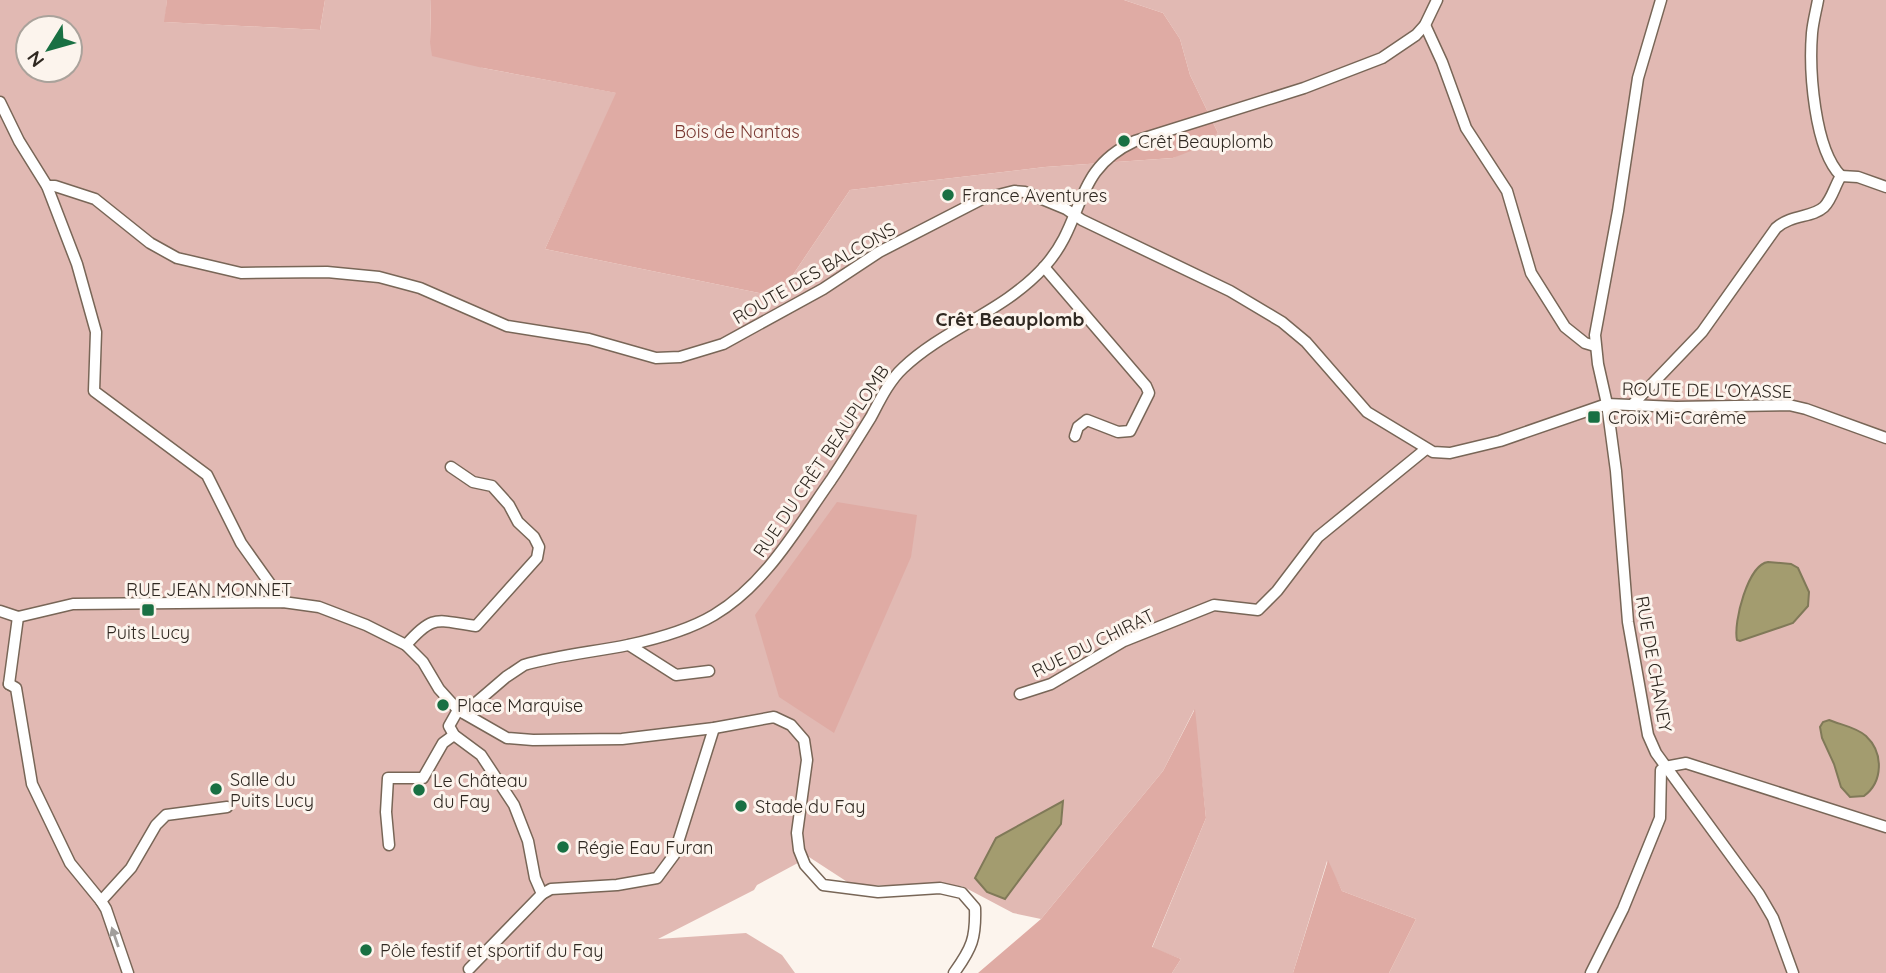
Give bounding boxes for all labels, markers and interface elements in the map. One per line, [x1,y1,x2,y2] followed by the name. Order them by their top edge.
[14,14,84,84] north arrow
[22,46,49,72] text: N
[674,120,800,143] park label: Bois de Nantas
[1138,130,1274,153] place label: Crêt Beauplomb
[1116,133,1132,149] marker: Crêt Beauplomb
[962,184,1107,207] place label: France Aventures
[940,187,956,203] marker: France Aventures
[728,217,900,329] street label: ROUTE DES BALCONS
[936,307,1084,331] district label: Crêt Beauplomb
[748,360,894,562] street label: RUE DU CRÊT BEAUPLOMB
[1622,377,1792,403] street label: ROUTE DE L'OYASSE
[1608,406,1746,429] place label: Croix Mi-Carême
[1586,409,1602,425] marker: Croix Mi-Carême
[126,578,292,601] street label: RUE JEAN MONNET
[1631,594,1677,734] street label: RUE DE CHANEY
[140,602,156,618] marker: Puits Lucy
[1028,603,1158,683] street label: RUE DU CHIRAT
[106,621,190,644] place label: Puits Lucy
[457,694,583,717] place label: Place Marquise
[435,697,451,713] marker: Place Marquise
[230,768,314,812] place label: Salle du Puits Lucy
[433,769,528,813] place label: Le Château du Fay
[208,781,224,797] marker: Salle du Puits Lucy
[411,782,427,798] marker: Le Château du Fay
[755,795,865,818] place label: Stade du Fay
[733,798,749,814] marker: Stade du Fay
[577,836,714,859] place label: Régie Eau Furan
[555,839,571,855] marker: Régie Eau Furan
[109,926,120,947] one-way arrow
[380,939,603,962] place label: Pôle festif et sportif du Fay
[358,942,374,958] marker: Pôle festif et sportif du Fay

